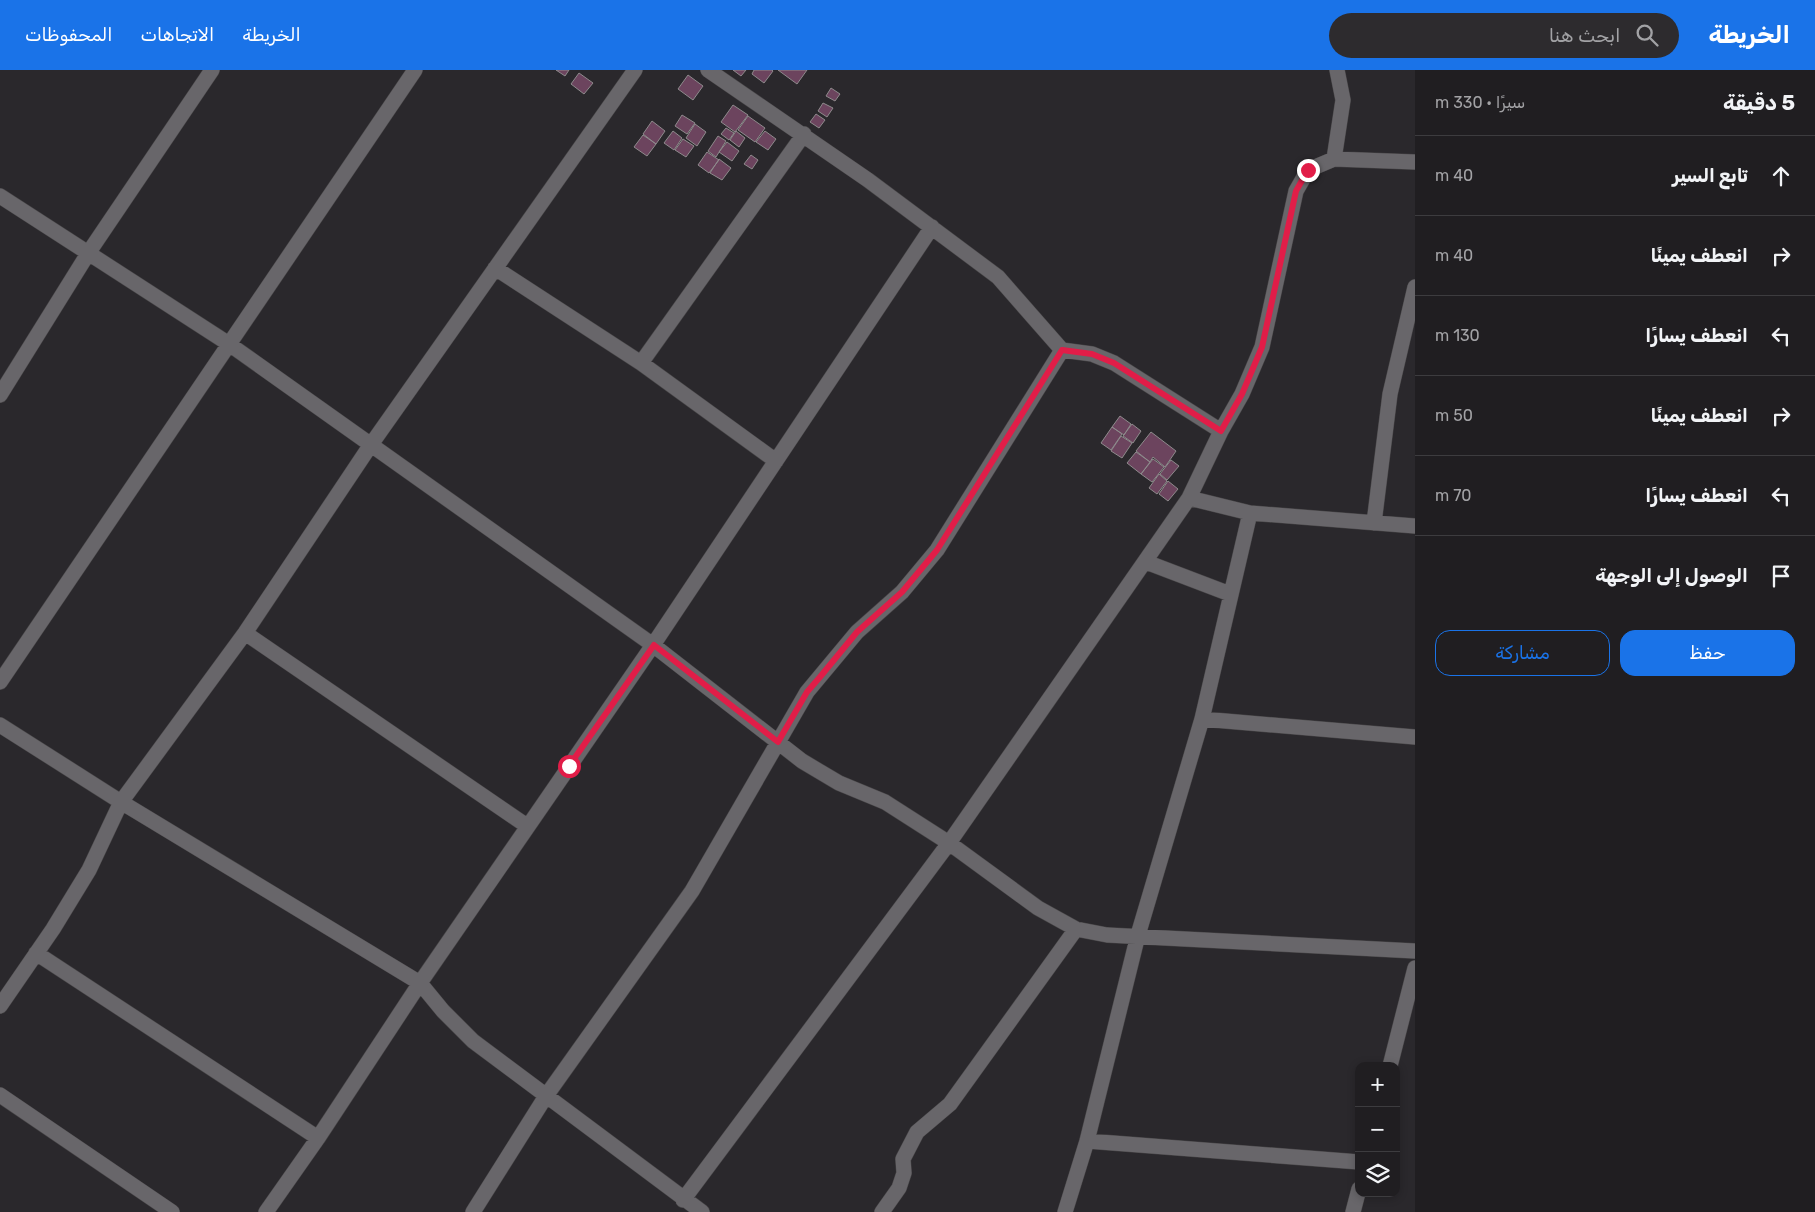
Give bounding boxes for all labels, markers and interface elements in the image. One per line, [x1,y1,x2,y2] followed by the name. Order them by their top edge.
[1329,13,1679,58] search box
[1633,21,1661,49] icon: search
[1709,21,1790,49] text: الخريطة
[25,24,112,46] text: المحفوظات
[140,24,214,46] text: الاتجاهات
[242,24,301,46] text: الخريطة
[1549,24,1621,47] text: ابحث هنا
[1723,90,1795,115] text: 5 دقيقة
[1435,93,1525,112] text: سيرًا · 330 m
[1297,159,1320,182] route end
[1767,162,1795,190] icon: ahead
[1672,164,1748,187] text: تابع السير
[1435,166,1473,185] text: 40 m
[1767,242,1795,270] icon: right
[1651,244,1748,267] text: انعطف يمينًا
[1435,246,1473,265] text: 40 m
[1767,322,1795,350] icon: left
[1645,324,1748,347] text: انعطف يسارًا
[1435,326,1480,345] text: 130 m
[1767,402,1795,430] icon: right
[1651,404,1748,427] text: انعطف يمينًا
[1435,406,1473,425] text: 50 m
[1767,482,1795,510] icon: left
[1645,484,1748,507] text: انعطف يسارًا
[1435,486,1472,505] text: 70 m
[1767,562,1795,590] icon: arrive
[1595,564,1748,587] text: الوصول إلى الوجهة
[1435,630,1610,676] button: مشاركة
[1620,630,1795,676] button: حفظ
[558,755,581,778] route start
[1355,1062,1400,1197] map controls
[1355,1062,1400,1107] button: +
[1355,1107,1400,1152] button: −
[1355,1152,1400,1197] button: layers

